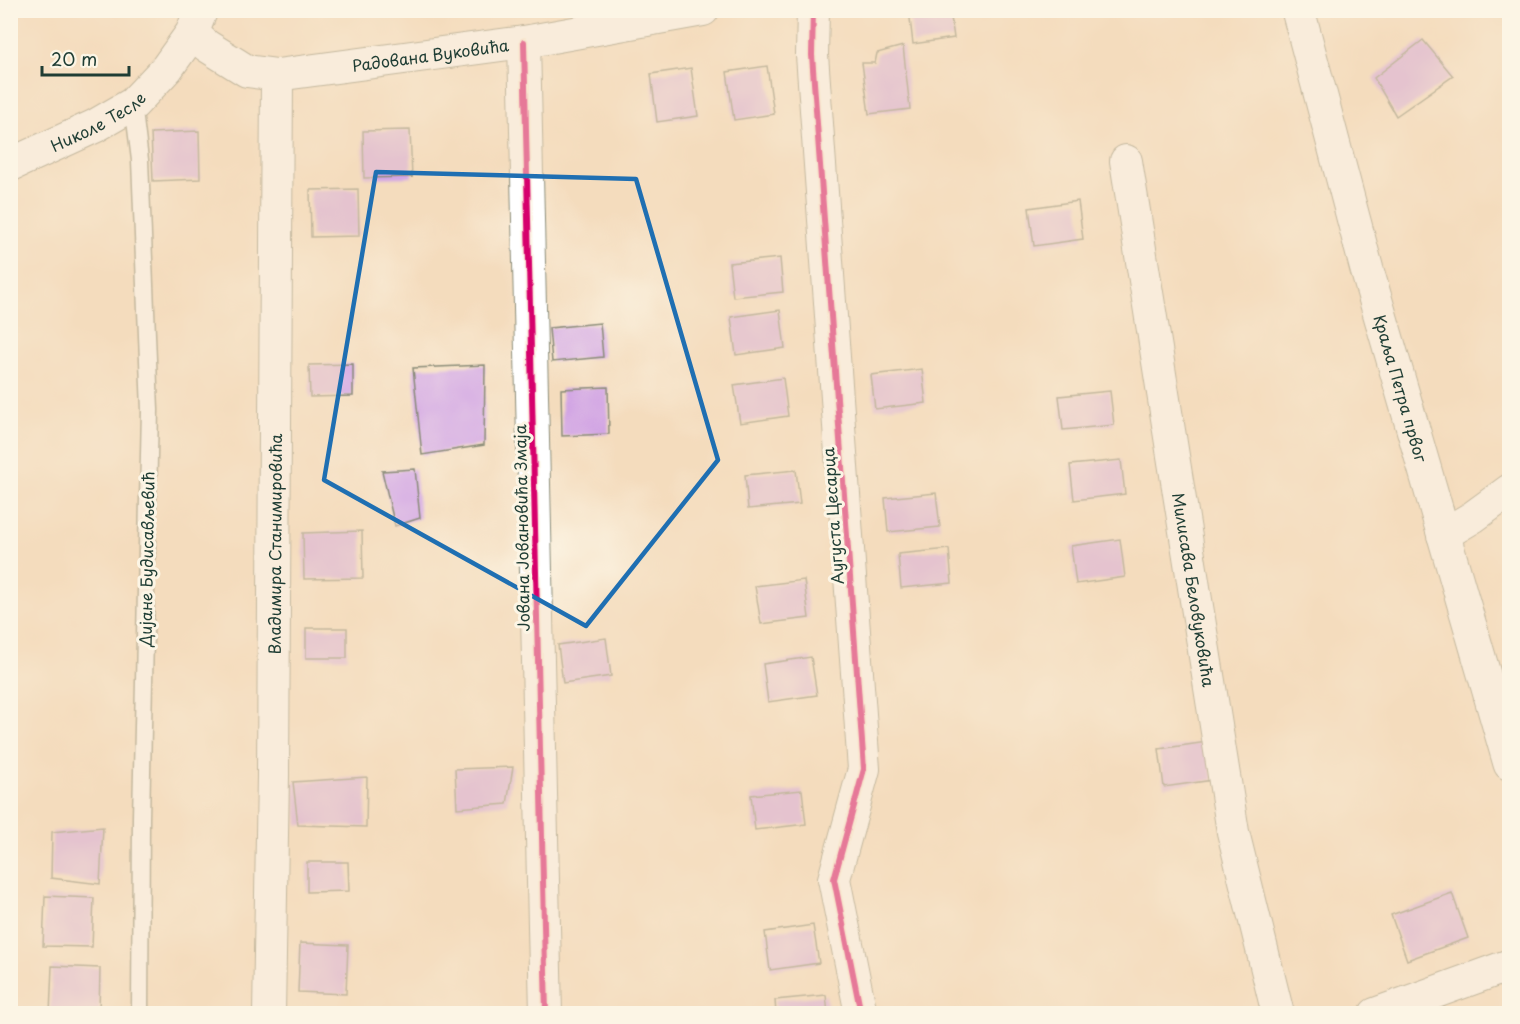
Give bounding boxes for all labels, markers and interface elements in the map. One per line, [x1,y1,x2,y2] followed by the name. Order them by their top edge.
[351,32,510,77] street label: Радована Вуковића
[42,39,129,77] scale bar
[51,45,97,72] text: 20 m
[46,86,151,157] street label: Николе Тесле
[1368,312,1434,466] street label: Краља Петра првог
[507,424,535,632] street label: Јована Јовановића Змаја
[262,434,287,654] street label: Владимира Станимировића
[815,446,849,585] street label: Аугуста Цесарца
[132,471,160,648] street label: Дијане Будисављевић
[1167,491,1222,688] street label: Милисава Беловуковића

